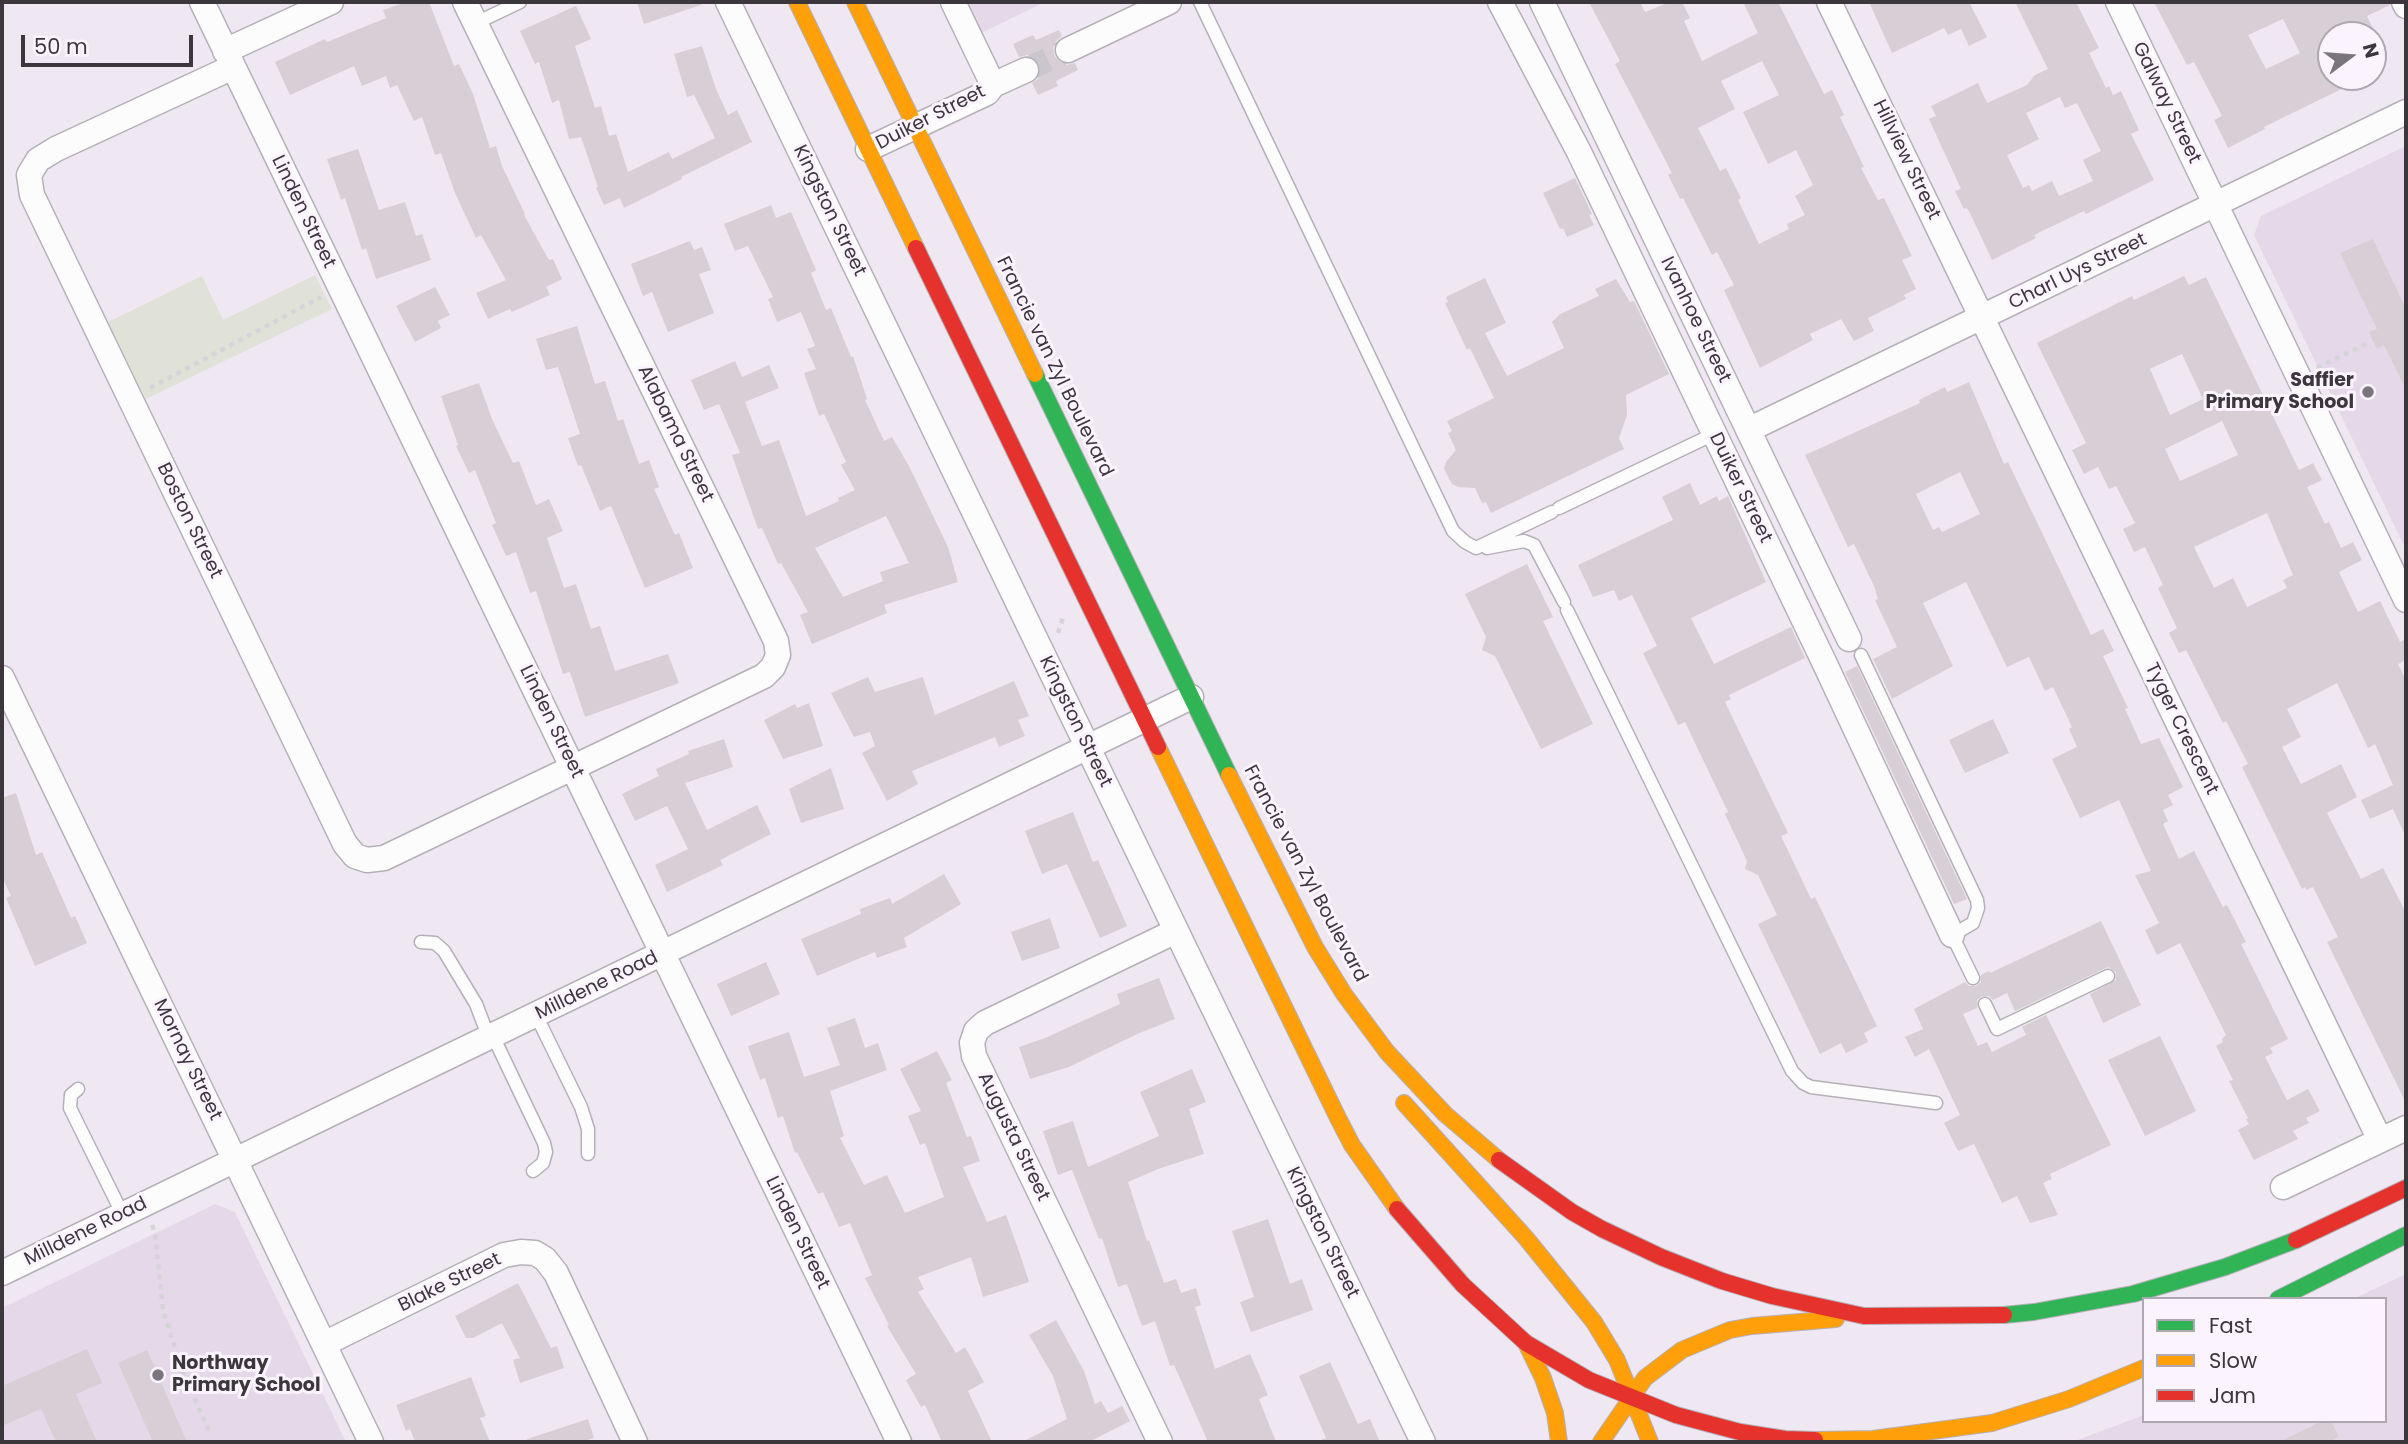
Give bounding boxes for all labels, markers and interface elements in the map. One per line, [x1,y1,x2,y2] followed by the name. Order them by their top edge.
[24,21,196,65] scale bar
[2317,21,2387,91] north arrow
[34,32,88,61] text: 50 m
[2127,39,2205,167] street label: Galway Street
[2356,40,2386,61] text: N
[873,81,989,155] street label: Duiker Street
[1867,96,1945,224] street label: Hillview Street
[787,142,871,280] street label: Kingston Street
[266,152,340,272] street label: Linden Street
[2005,229,2151,315] street label: Charl Uys Street
[991,253,1117,481] street label: Francie van Zyl Boulevard
[1655,253,1735,387] street label: Ivanhoe Street
[632,362,718,506] street label: Alabama Street
[2205,370,2354,414] place label: Saffier Primary School
[2360,384,2376,400] marker: Saffier Primary School
[1704,429,1776,547] street label: Duiker Street
[151,460,227,582] street label: Boston Street
[1033,653,1117,791] street label: Kingston Street
[2139,659,2223,799] street label: Tyger Crescent
[514,662,588,782] street label: Linden Street
[1238,762,1372,986] street label: Francie van Zyl Boulevard
[532,947,662,1025] street label: Milldene Road
[148,996,226,1124] street label: Mornay Street
[972,1069,1054,1205] street label: Augusta Street
[1280,1164,1364,1302] street label: Kingston Street
[760,1173,834,1293] street label: Linden Street
[21,1193,151,1271] street label: Milldene Road
[395,1248,505,1318] street label: Blake Street
[2142,1297,2387,1423] legend
[2209,1311,2252,1340] text: Fast
[2209,1346,2257,1375] text: Slow
[172,1353,321,1397] place label: Northway Primary School
[150,1367,166,1383] marker: Northway Primary School
[2209,1381,2256,1410] text: Jam

